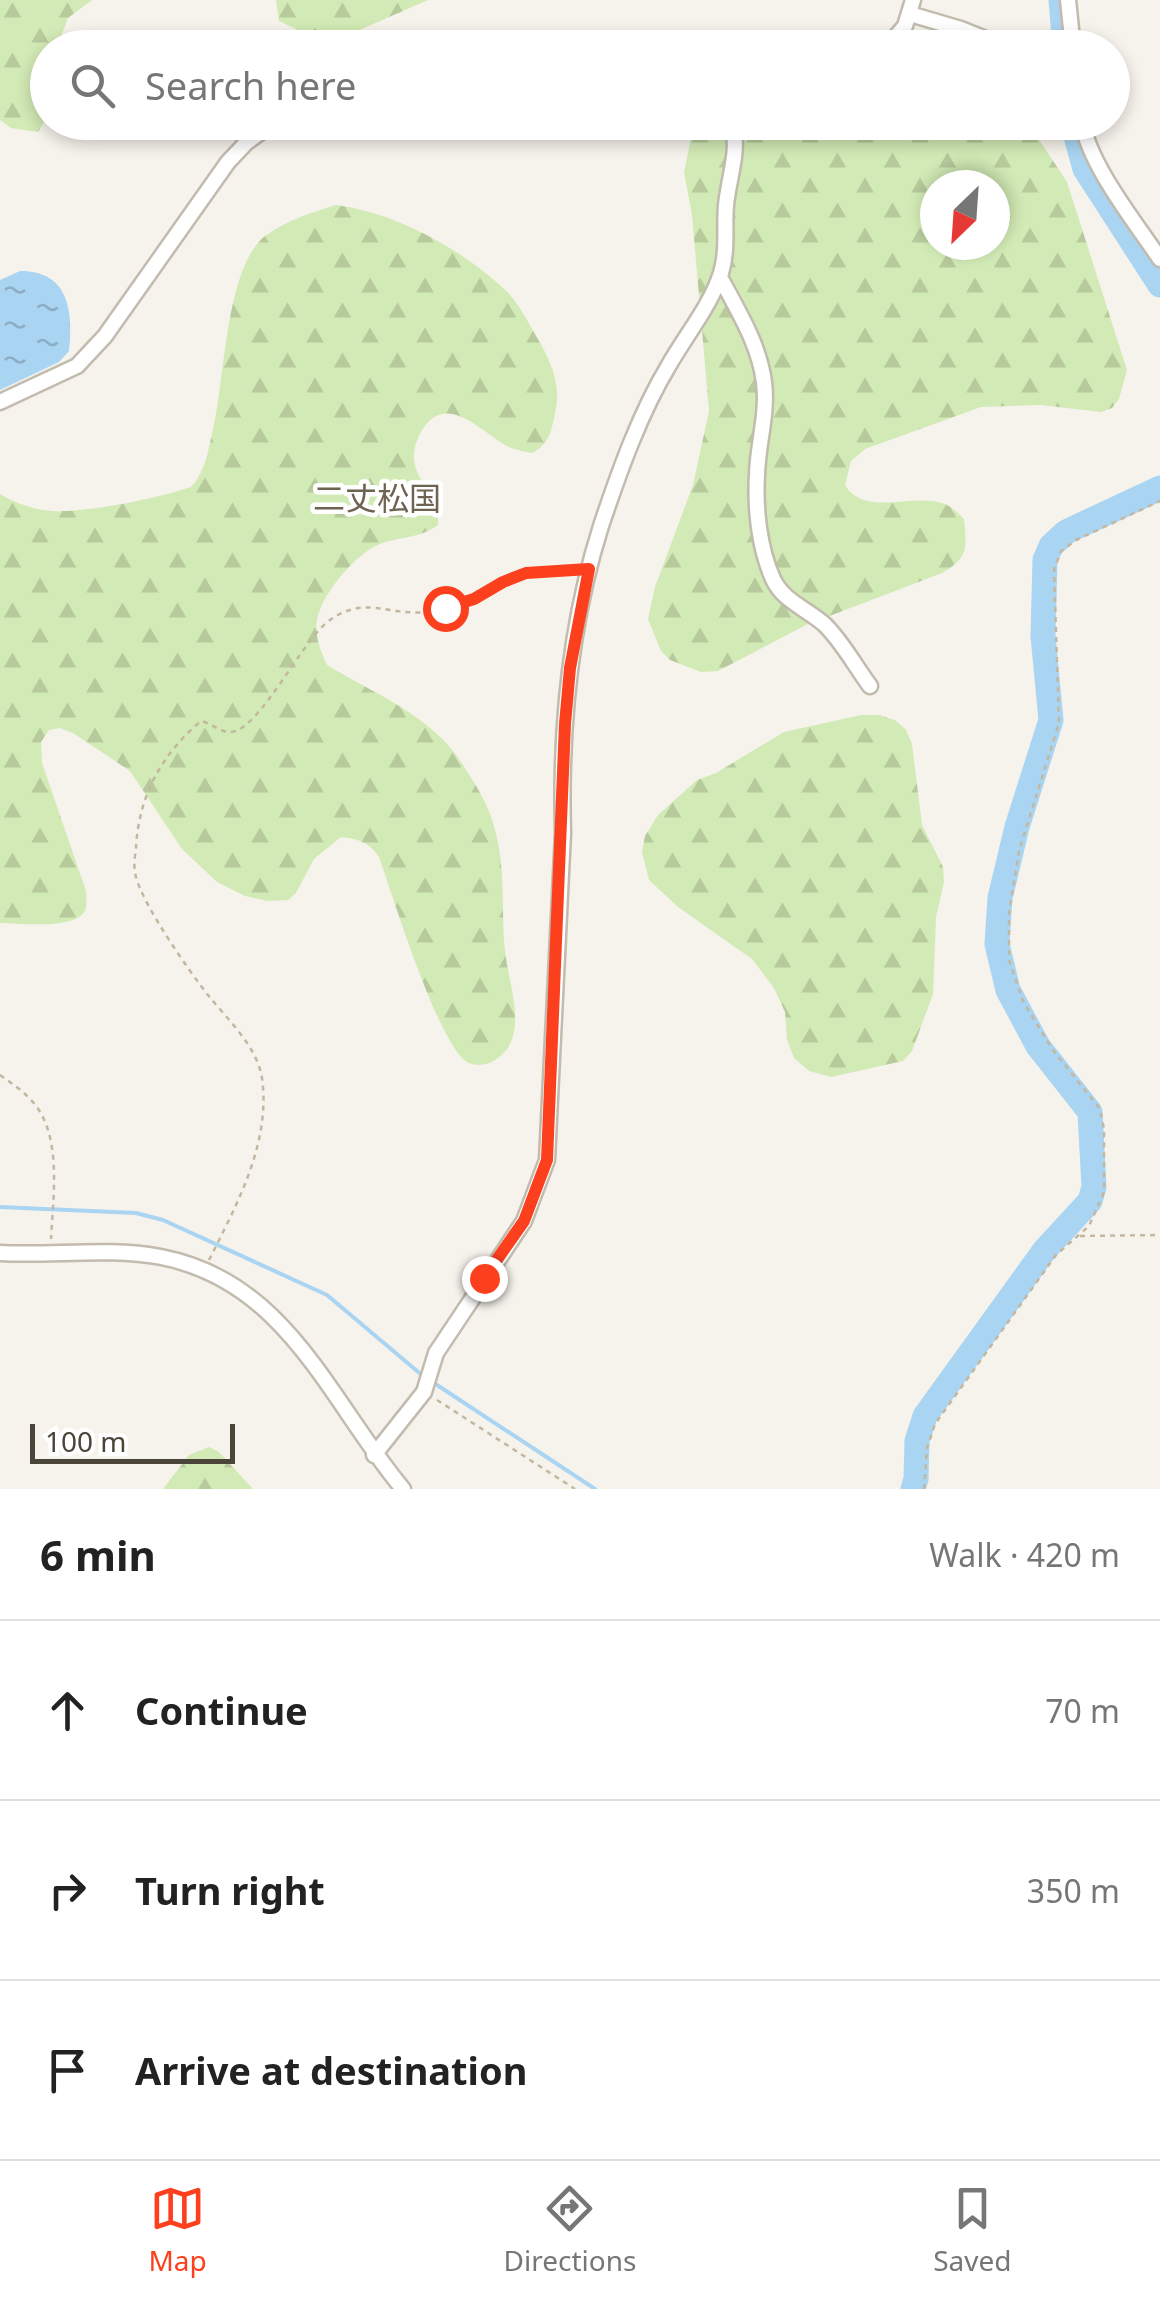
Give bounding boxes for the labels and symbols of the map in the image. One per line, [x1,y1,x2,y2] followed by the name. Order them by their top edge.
[920,170,1010,260] north arrow
[313,476,441,519] district label: 二丈松国
[423,586,469,632] route start
[462,1256,508,1302] route end
[30,1419,235,1464] scale bar

